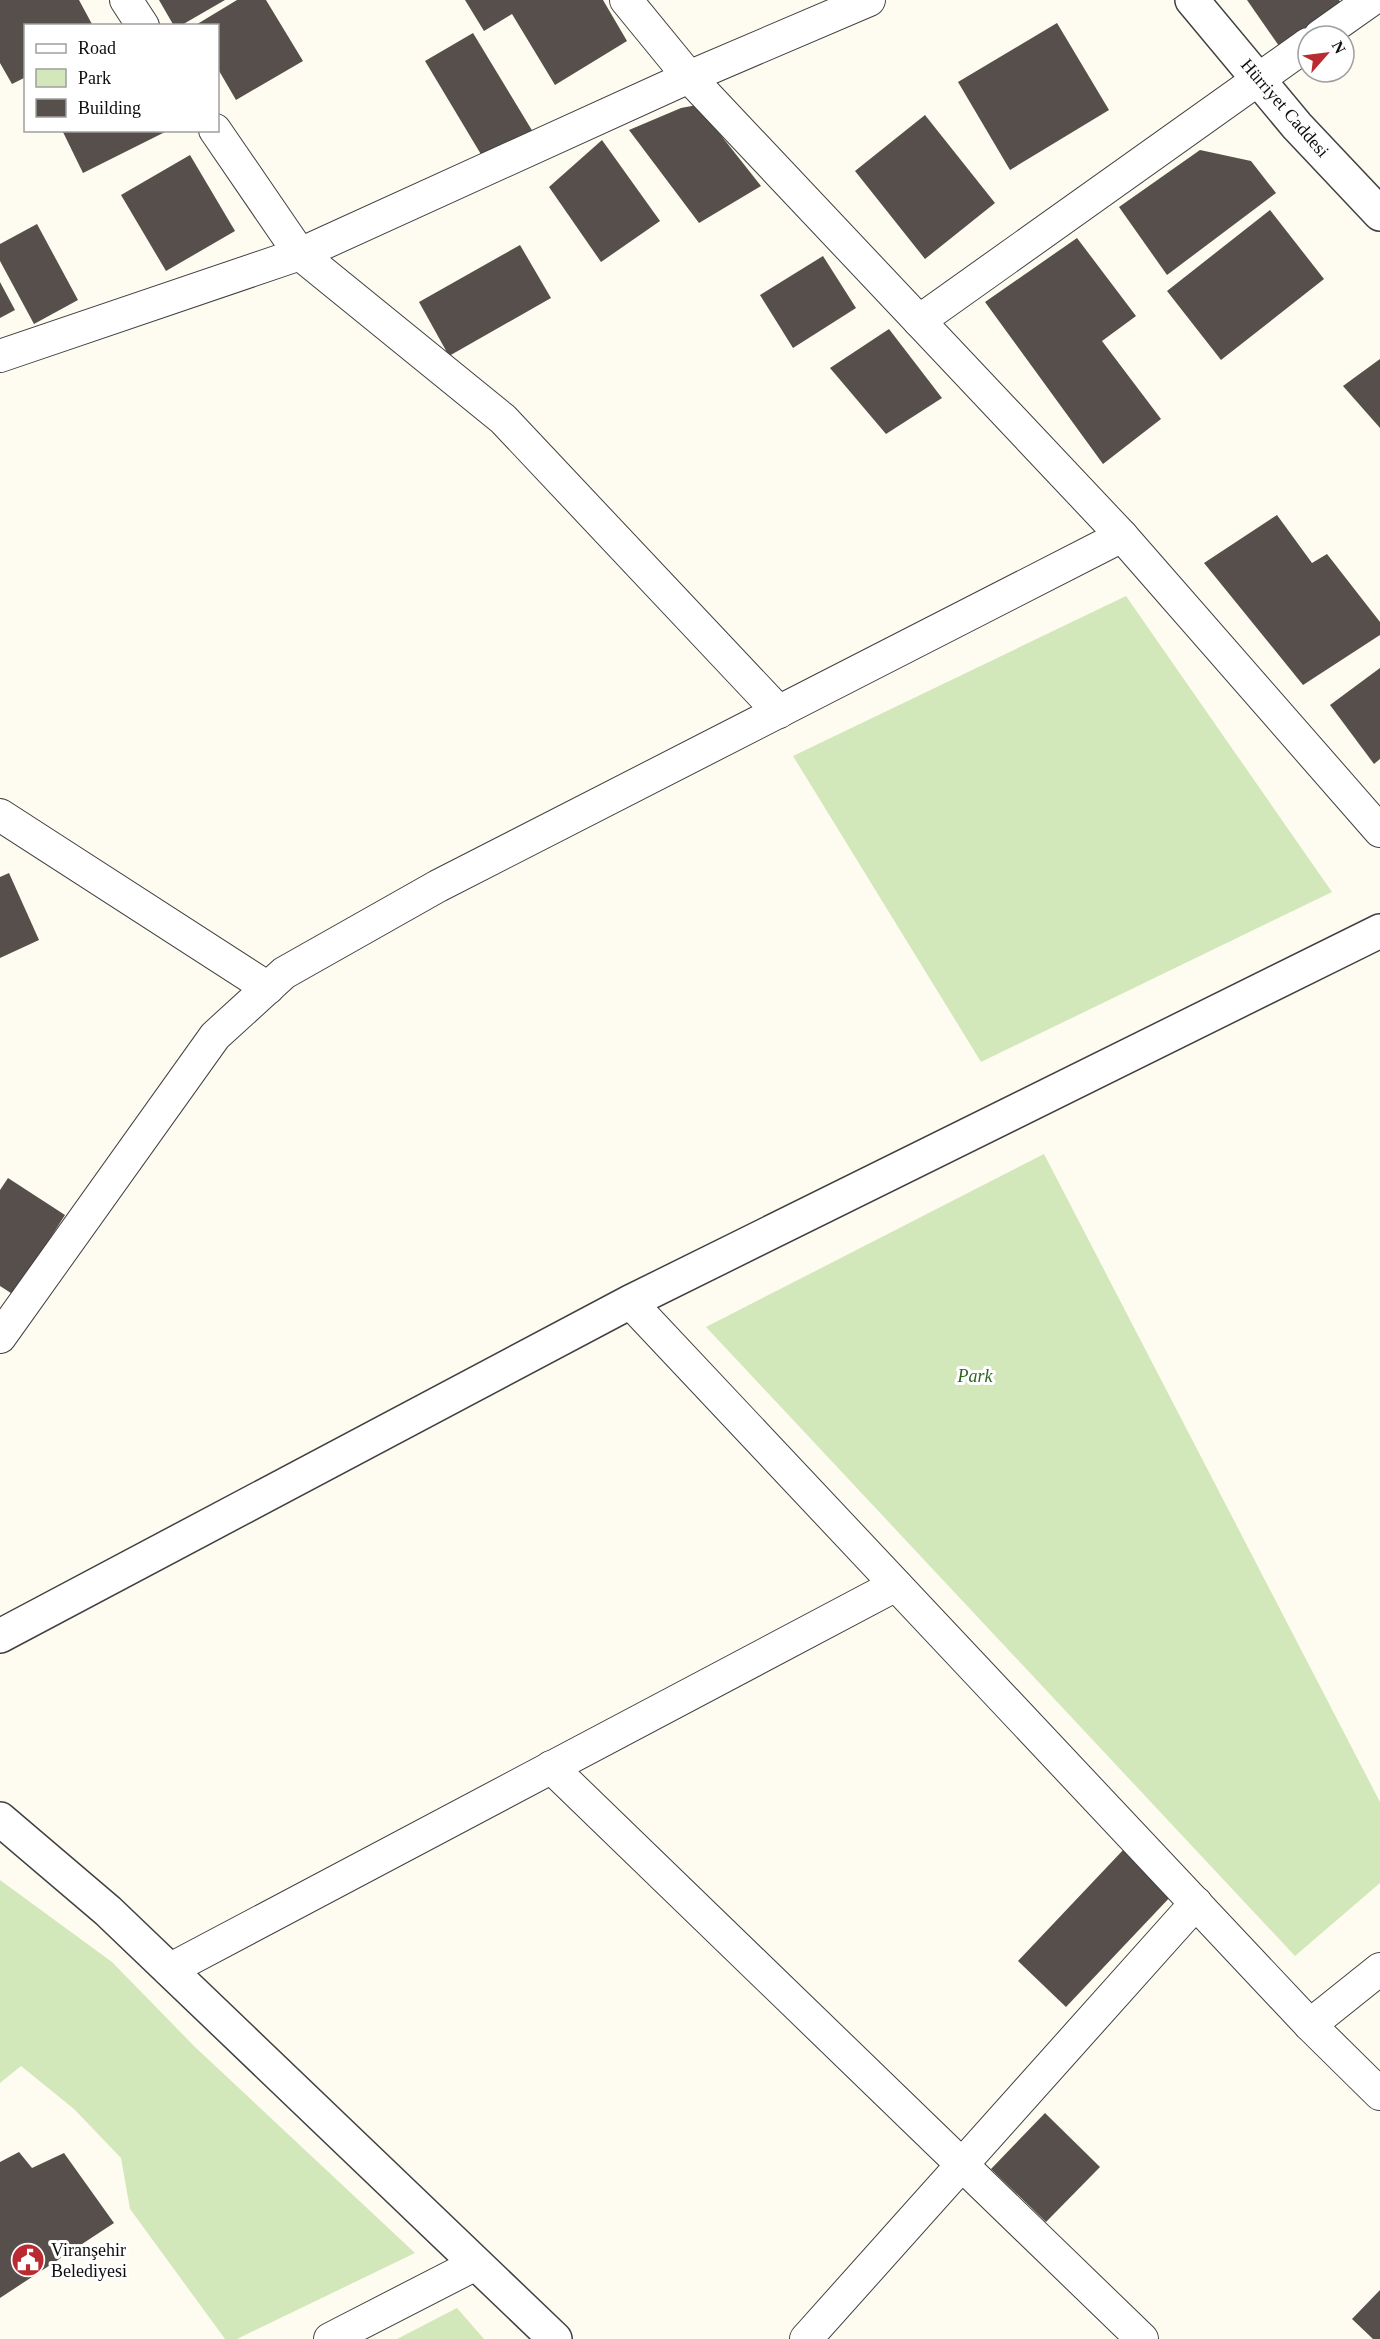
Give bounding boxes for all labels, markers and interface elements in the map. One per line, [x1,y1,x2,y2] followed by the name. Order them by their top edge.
[24,24,219,132] legend
[1296,24,1356,84] north arrow
[78,38,116,58] text: Road
[1329,38,1349,57] text: N
[1237,55,1333,161] street label: Hürriyet Caddesi
[78,68,111,88] text: Park
[78,98,141,118] text: Building
[957,1366,994,1386] park label: Park
[51,2240,127,2281] place label: Viranşehir Belediyesi
[10,2242,46,2278] public building icon: Viranşehir Belediyesi

